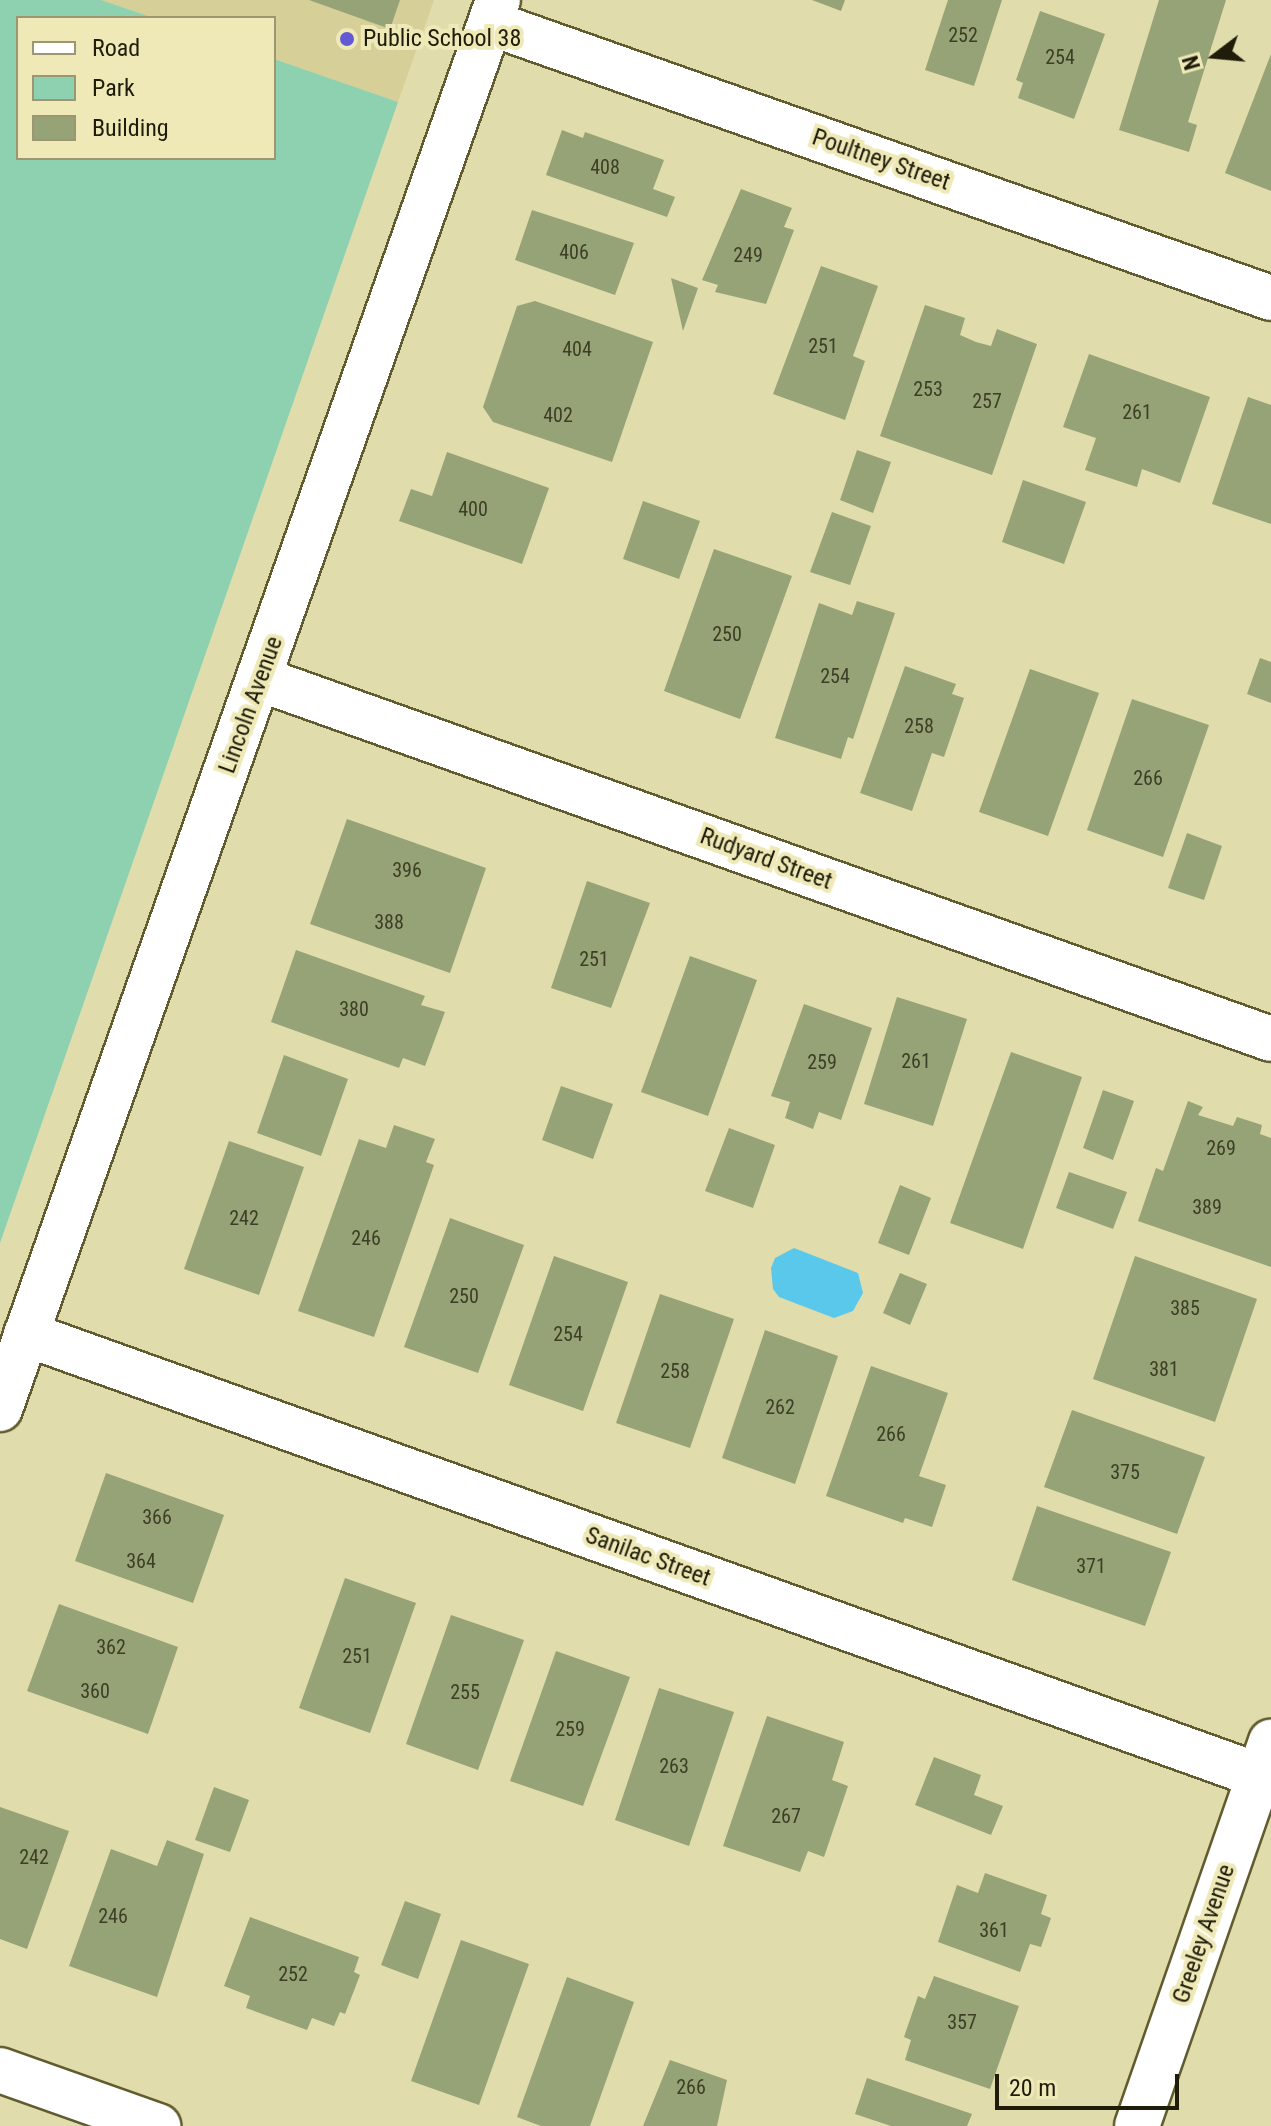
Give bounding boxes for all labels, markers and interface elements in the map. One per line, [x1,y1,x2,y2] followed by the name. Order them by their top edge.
[16,16,276,160] legend
[1175,16,1255,96] north arrow
[948,23,978,47] house number: 252
[363,25,521,53] place label: Public School 38
[338,30,356,48] marker: Public School 38
[92,34,140,62] text: Road
[1045,45,1075,69] house number: 254
[1178,53,1205,73] text: N
[92,74,135,102] text: Park
[92,114,169,142] text: Building
[808,123,954,197] street label: Poultney Street
[590,155,620,179] house number: 408
[559,240,589,264] house number: 406
[733,243,763,267] house number: 249
[808,334,838,358] house number: 251
[562,337,592,361] house number: 404
[913,377,943,401] house number: 253
[972,389,1002,413] house number: 257
[1122,400,1152,424] house number: 261
[543,403,573,427] house number: 402
[458,497,488,521] house number: 400
[712,622,742,646] house number: 250
[213,633,289,777] street label: Lincoln Avenue
[820,664,850,688] house number: 254
[904,714,934,738] house number: 258
[1133,766,1163,790] house number: 266
[696,822,836,896] street label: Rudyard Street
[392,858,422,882] house number: 396
[374,910,404,934] house number: 388
[579,947,609,971] house number: 251
[339,997,369,1021] house number: 380
[901,1049,931,1073] house number: 261
[807,1050,837,1074] house number: 259
[1206,1136,1236,1160] house number: 269
[1192,1195,1222,1219] house number: 389
[229,1206,259,1230] house number: 242
[351,1226,381,1250] house number: 246
[449,1284,479,1308] house number: 250
[1170,1296,1200,1320] house number: 385
[553,1322,583,1346] house number: 254
[1149,1357,1179,1381] house number: 381
[660,1359,690,1383] house number: 258
[765,1395,795,1419] house number: 262
[876,1422,906,1446] house number: 266
[1110,1460,1140,1484] house number: 375
[142,1505,172,1529] house number: 366
[582,1521,714,1593] street label: Sanilac Street
[126,1549,156,1573] house number: 364
[1076,1554,1106,1578] house number: 371
[96,1635,126,1659] house number: 362
[342,1644,372,1668] house number: 251
[80,1679,110,1703] house number: 360
[450,1680,480,1704] house number: 255
[555,1717,585,1741] house number: 259
[659,1754,689,1778] house number: 263
[771,1804,801,1828] house number: 267
[19,1845,49,1869] house number: 242
[1167,1861,1241,2007] street label: Greeley Avenue
[98,1904,128,1928] house number: 246
[979,1918,1009,1942] house number: 361
[278,1962,308,1986] house number: 252
[947,2010,977,2034] house number: 357
[999,2058,1183,2108] scale bar
[1009,2074,1056,2102] text: 20 m
[676,2075,706,2099] house number: 266

